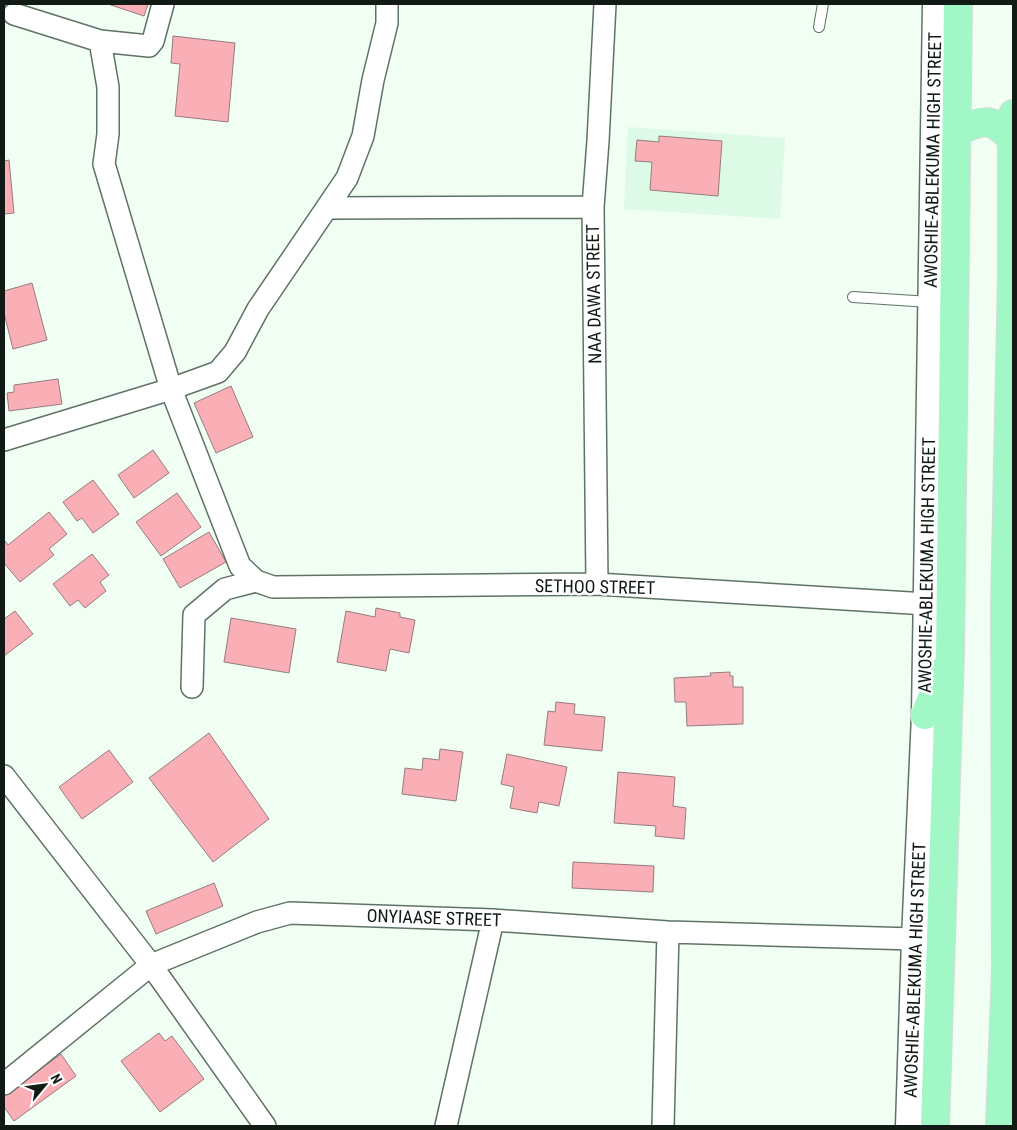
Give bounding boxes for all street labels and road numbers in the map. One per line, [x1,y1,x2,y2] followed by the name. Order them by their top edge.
[920,32,945,288] street label: AWOSHIE-ABLEKUMA HIGH STREET
[582,224,605,364] street label: NAA DAWA STREET
[914,437,939,693] street label: AWOSHIE-ABLEKUMA HIGH STREET
[535,575,655,598] street label: SETHOO STREET
[900,842,929,1098] street label: AWOSHIE-ABLEKUMA HIGH STREET
[366,905,502,930] street label: ONYIAASE STREET

